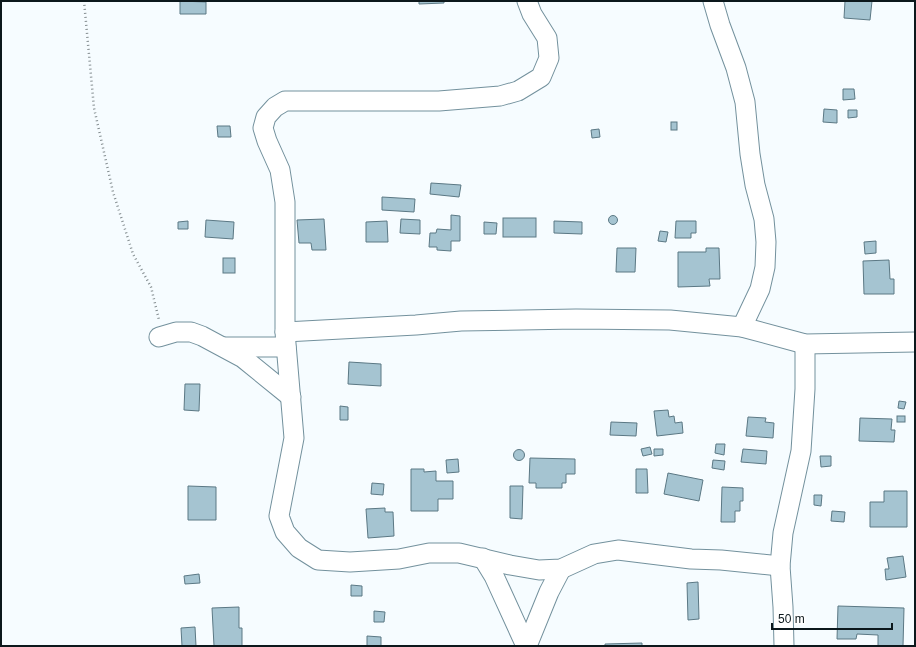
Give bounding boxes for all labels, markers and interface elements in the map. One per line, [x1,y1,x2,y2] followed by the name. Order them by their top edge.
[772,605,892,631] scale bar
[778,612,805,626] text: 50 m

